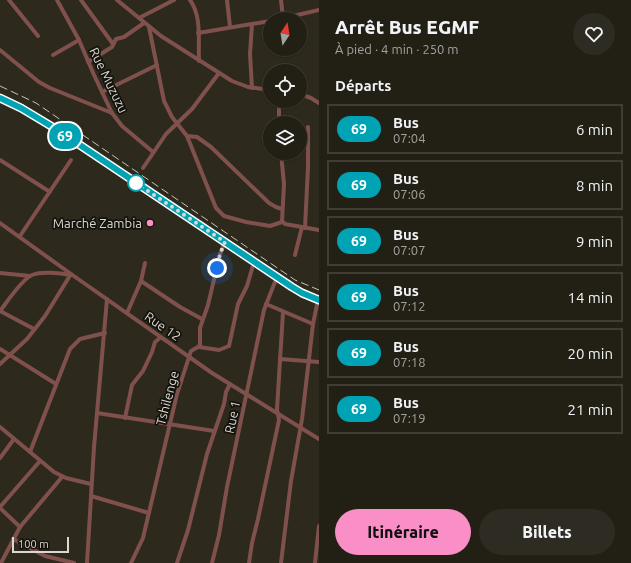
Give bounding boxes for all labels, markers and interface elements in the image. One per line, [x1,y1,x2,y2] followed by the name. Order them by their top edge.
[263,12,307,56] north arrow
[263,12,307,160] map controls
[573,13,615,55] button: heart
[335,16,479,38] text: Arrêt Bus EGMF
[335,42,459,56] text: À pied · 4 min · 250 m
[87,45,131,115] street label: Rue Muzuzu
[263,64,307,108] button: locate
[335,77,391,94] text: Départs
[393,114,419,131] text: Bus
[263,116,307,160] button: layers
[351,121,367,137] text: 69
[576,121,613,138] text: 6 min
[47,123,83,149] line badge: 69
[57,128,73,144] text: 69
[393,131,426,145] text: 07:04
[393,170,419,187] text: Bus
[127,174,145,192] unlabelled marker
[351,177,367,193] text: 69
[576,177,613,194] text: 8 min
[393,187,426,201] text: 07:06
[53,216,142,230] place label: Marché Zambia
[145,218,155,228] marker: Marché Zambia
[393,226,419,243] text: Bus
[351,233,367,249] text: 69
[576,233,613,250] text: 9 min
[393,243,426,257] text: 07:07
[207,258,227,278] your location
[393,282,419,299] text: Bus
[351,289,367,305] text: 69
[567,289,613,306] text: 14 min
[393,299,426,313] text: 07:12
[142,309,184,343] street label: Rue 12
[393,338,419,355] text: Bus
[351,345,367,361] text: 69
[567,345,613,362] text: 20 min
[393,355,426,369] text: 07:18
[153,369,181,427] street label: Tshilenge
[393,394,419,411] text: Bus
[222,399,242,435] street label: Rue 1
[351,401,367,417] text: 69
[567,401,613,418] text: 21 min
[393,411,426,425] text: 07:19
[335,509,471,555] button: Itinéraire
[479,509,615,555] button: Billets
[12,535,69,554] scale bar
[18,538,49,550] text: 100 m

